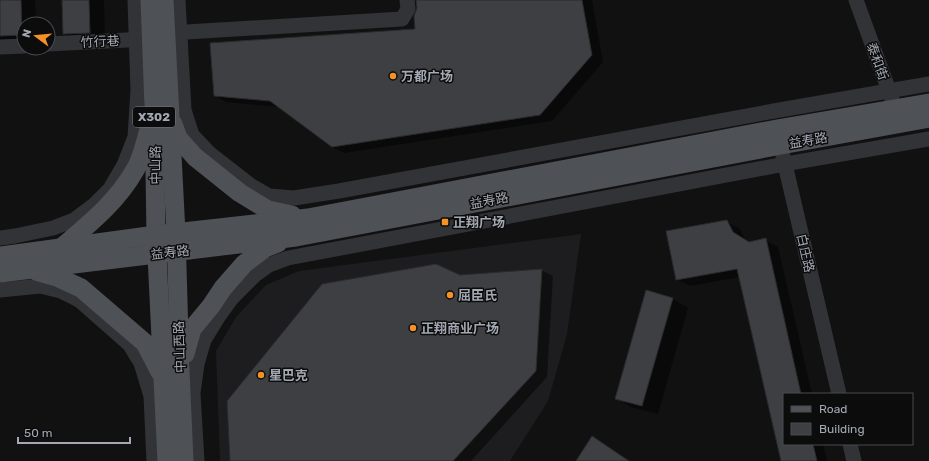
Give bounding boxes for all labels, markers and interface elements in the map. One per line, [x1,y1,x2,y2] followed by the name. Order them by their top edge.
[16,16,56,56] north arrow
[20,28,34,39] text: N
[80,33,120,50] street label: 竹行巷
[864,40,891,82] street label: 泰和街
[401,69,453,84] place label: 万都广场
[388,71,398,81] marker: 万都广场
[133,107,175,127] road number: X302
[788,130,829,151] street label: 益寿路
[148,145,163,185] street label: 中山路
[469,189,510,212] street label: 益寿路
[453,215,505,230] place label: 正翔广场
[440,217,450,227] marker: 正翔广场
[794,232,817,274] street label: 白庄路
[150,243,190,262] street label: 益寿路
[458,288,497,303] place label: 屈臣氏
[445,290,455,300] marker: 屈臣氏
[171,321,188,373] street label: 中山西路
[421,321,499,336] place label: 正翔商业广场
[408,323,418,333] marker: 正翔商业广场
[269,368,308,383] place label: 星巴克
[256,370,266,380] marker: 星巴克
[783,393,913,445] legend
[819,402,847,416] text: Road
[18,419,130,445] scale bar
[819,422,865,436] text: Building
[24,426,52,440] text: 50 m

